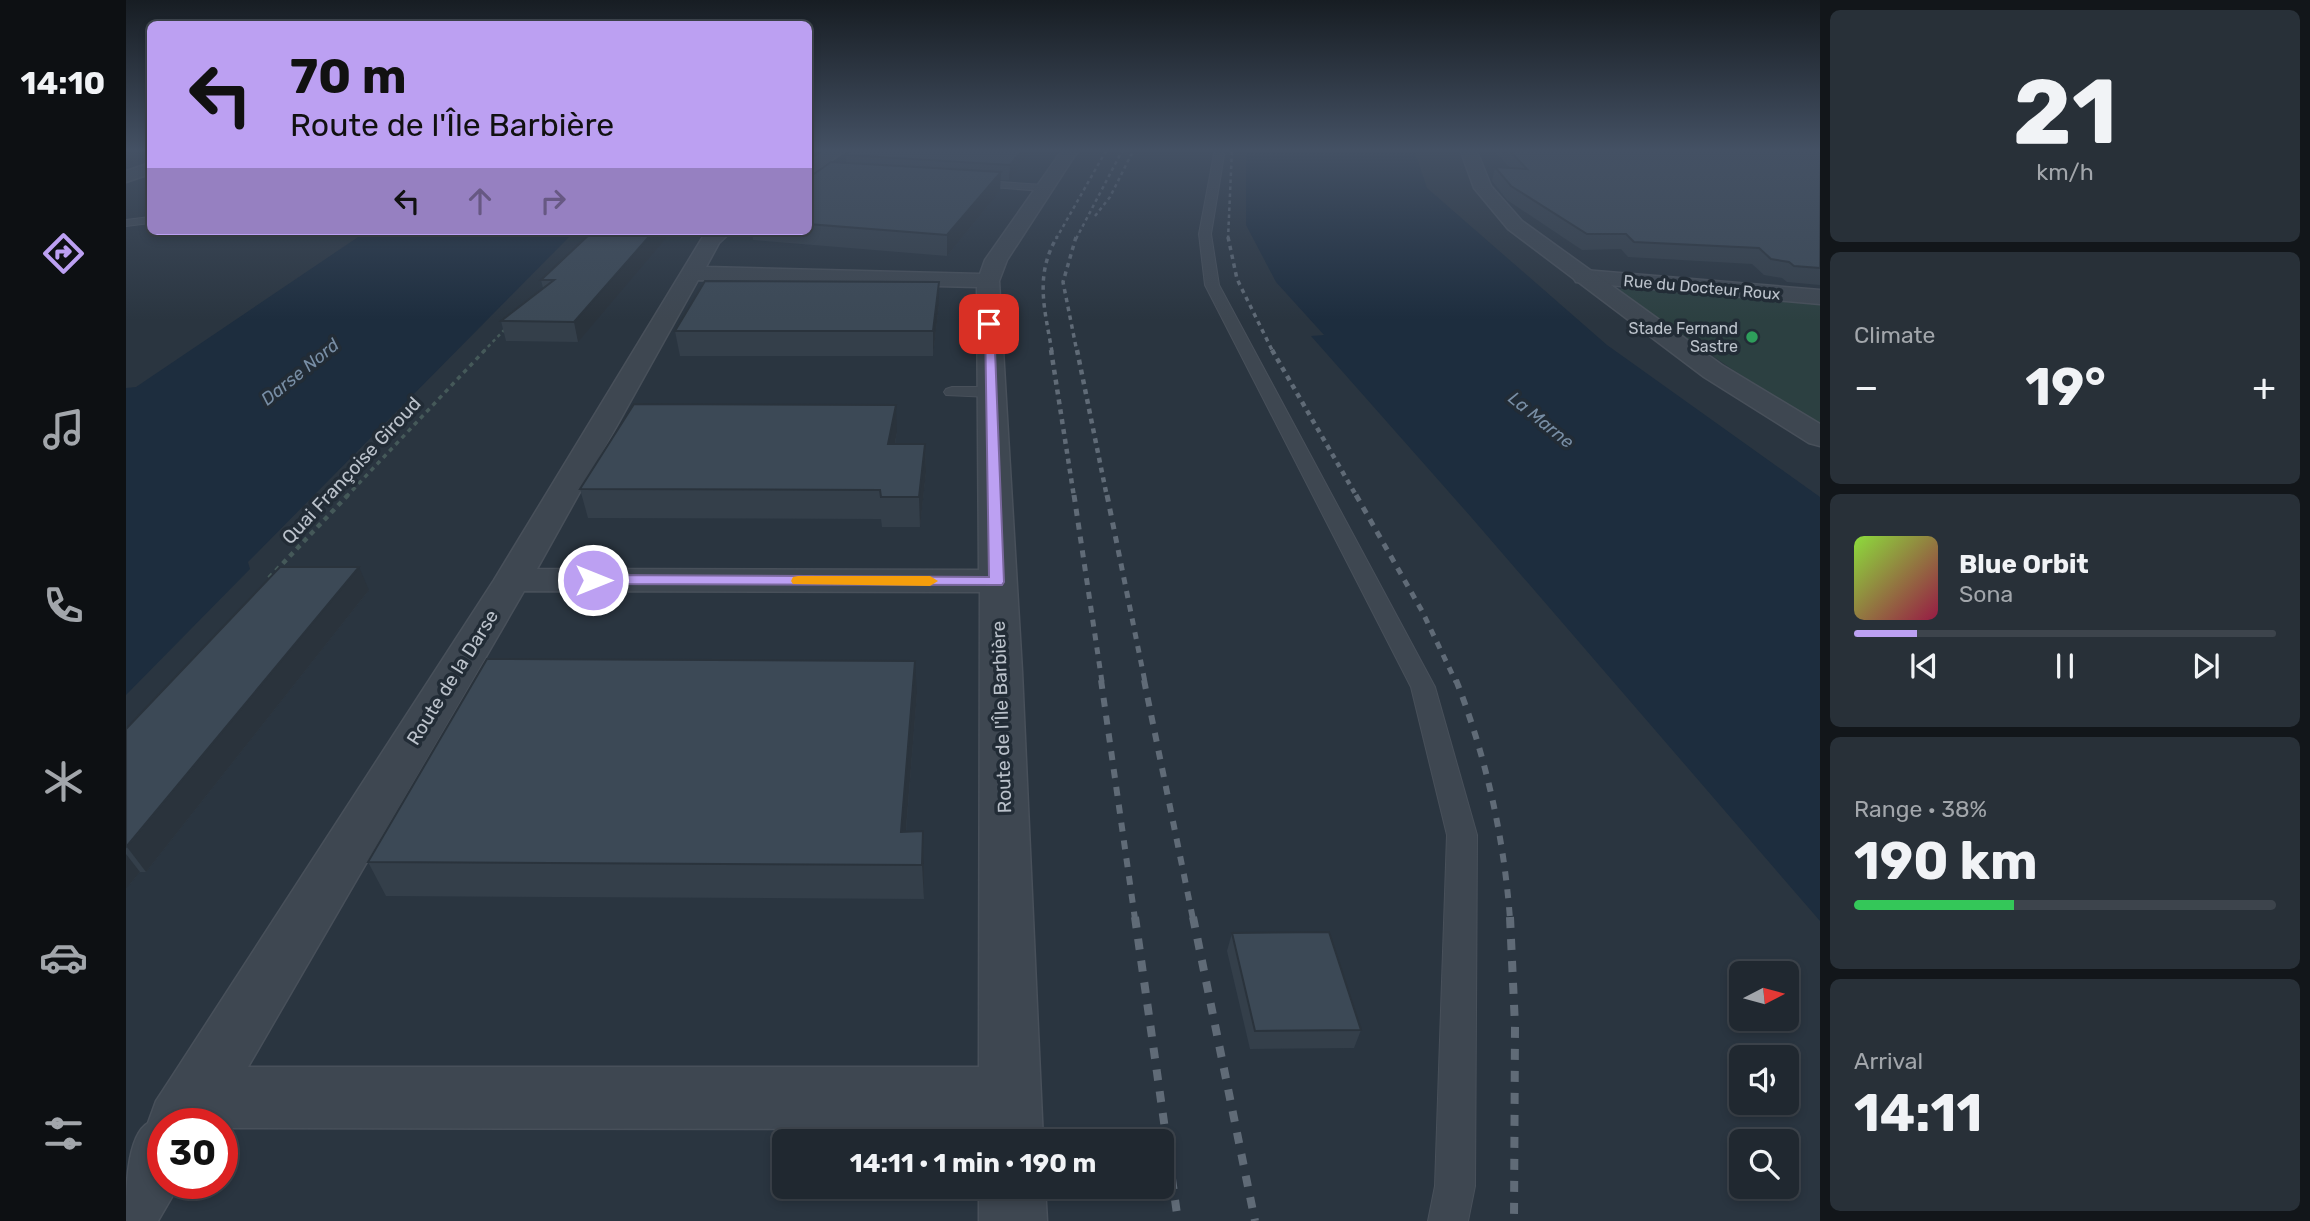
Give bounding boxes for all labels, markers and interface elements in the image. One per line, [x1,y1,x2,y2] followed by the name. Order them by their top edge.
[290,47,407,105] text: 70 m
[175,49,266,140] icon: left
[2013,58,2117,166] text: 21
[21,64,105,102] text: 14:10
[290,106,614,144] text: Route de l'Île Barbière
[2036,158,2094,186] text: km/h
[388,182,426,220] icon: left
[461,182,499,220] icon: ahead
[534,182,572,220] icon: right
[39,229,88,278] icon: directions
[1623,271,1782,304] street label: Rue du Docteur Roux
[959,294,1019,354] pin
[970,305,1008,343] icon: arrive
[1629,319,1738,356] place label: Stade Fernand Sastre
[1854,321,1935,349] text: Climate
[1744,329,1760,345] marker: Stade Fernand Sastre
[257,334,344,410] water label: Darse Nord
[2025,356,2106,418] text: 19°
[1854,364,1879,410] text: −
[2252,364,2276,410] text: +
[1504,387,1578,453] water label: La Marne
[277,392,426,549] street label: Quai Françoise Giroud
[39,405,88,454] icon: music
[556,543,630,617] position arrow
[1959,549,2089,580] text: Blue Orbit
[1959,580,2013,608] text: Sona
[39,581,88,630] icon: phone
[402,605,503,749] street label: Route de la Darse
[987,620,1016,814] street label: Route de l'Île Barbière
[1905,647,1943,685] icon: previous
[2046,647,2084,685] icon: pause
[2187,647,2225,685] icon: next
[39,757,88,806] icon: climate
[1854,795,1987,823] text: Range · 38%
[1854,830,2038,892] text: 190 km
[39,933,88,982] icon: car
[1729,961,1799,1031] north arrow
[1729,961,1799,1199] map controls
[1729,1045,1799,1115] button: sound
[1854,1047,1923,1075] text: Arrival
[1854,1082,1982,1144] text: 14:11
[147,1108,238,1199] speed limit sign: 30
[39,1109,88,1158] icon: filters
[1729,1129,1799,1199] button: search
[850,1148,1096,1179] text: 14:11 · 1 min · 190 m

